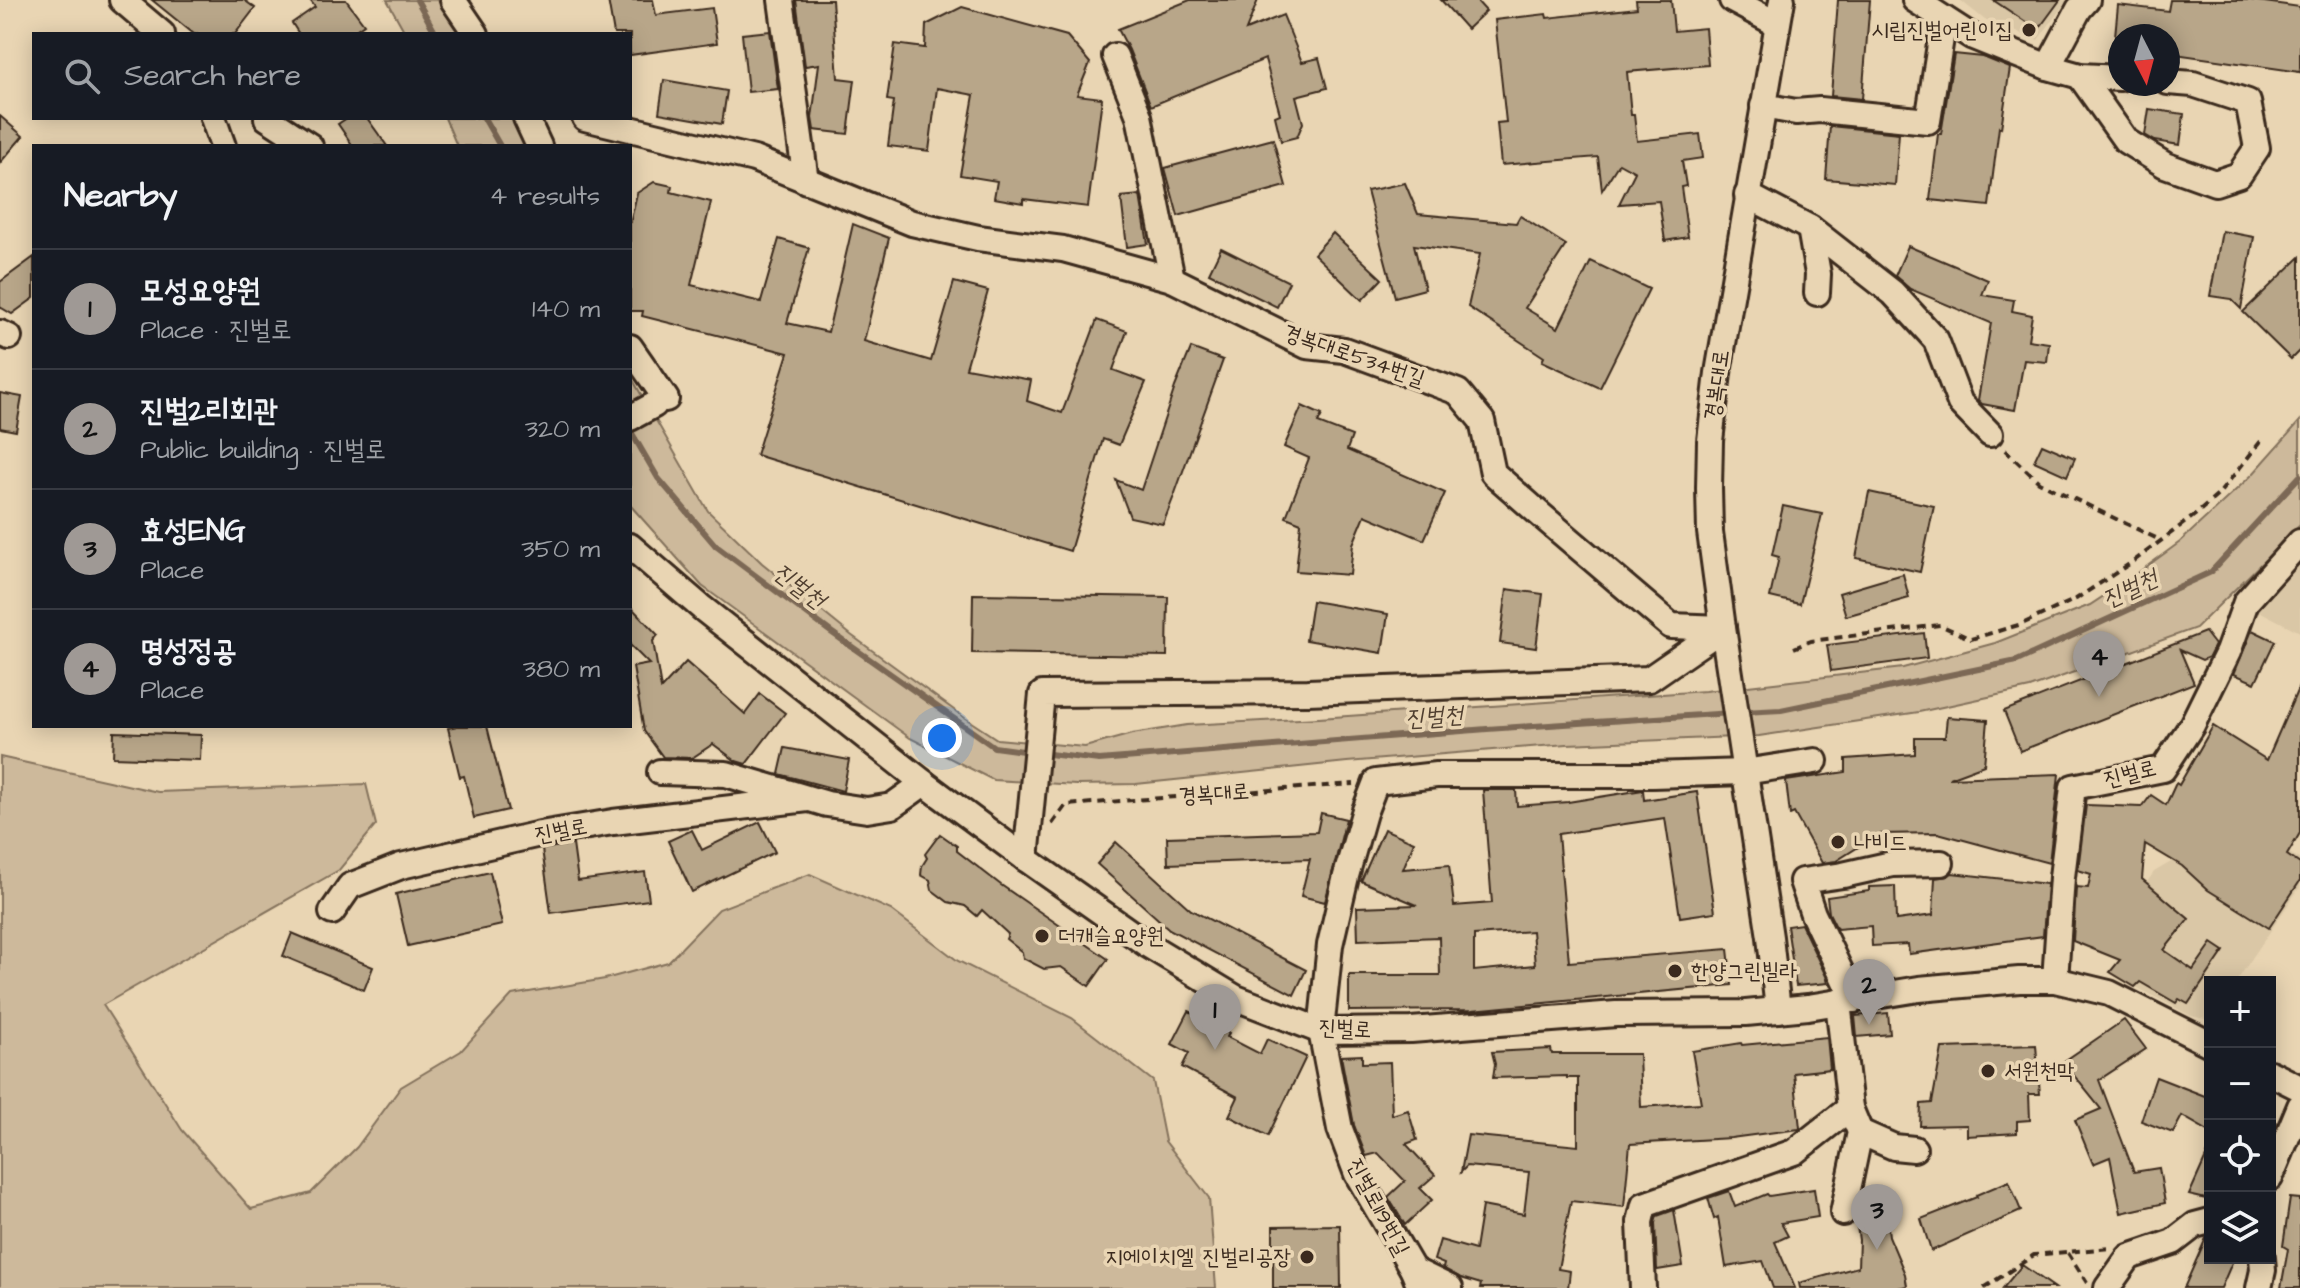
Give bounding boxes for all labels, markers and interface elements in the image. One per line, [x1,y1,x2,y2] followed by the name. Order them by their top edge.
[1871,15,2013,46] place label: 시립진벌어린이집
[2020,21,2038,39] marker: 시립진벌어린이집
[2108,24,2180,96] north arrow
[32,32,632,120] search box
[60,54,104,98] icon: search
[124,55,301,97] text: Search here
[64,172,178,220] text: Nearby
[490,178,600,214] text: 4 results
[140,270,261,312] text: 모성요양원
[88,291,92,327] text: 1
[532,291,600,327] text: 140 m
[140,312,292,348] text: Place · 진벌로
[1279,317,1429,395] street label: 경복대로534번길
[1697,348,1737,422] street label: 경복대로
[140,390,278,432] text: 진벌2리회관
[83,411,97,447] text: 2
[525,411,600,447] text: 320 m
[140,432,386,468] text: Public building · 진벌로
[140,510,246,552] text: 효성ENG
[83,531,97,567] text: 3
[521,531,600,567] text: 350 m
[140,552,204,588] text: Place
[766,555,835,619] water label: 진벌천
[2097,560,2166,617] water label: 진벌천
[140,630,237,672] text: 명성정공
[2073,631,2125,697] pin: 4
[81,651,99,687] text: 4
[523,651,600,687] text: 380 m
[140,672,204,708] text: Place
[1404,698,1467,736] water label: 진벌천
[922,718,962,758] your location
[2100,753,2160,795] street label: 진벌로
[1178,776,1250,812] street label: 경복대로
[532,811,590,851] street label: 진벌로
[1854,827,1907,858] place label: 나비드
[1829,833,1847,851] marker: 나비드
[1058,921,1164,952] place label: 더캐슬요양원
[1033,927,1051,945] marker: 더캐슬요양원
[1691,956,1798,987] place label: 한양그린빌라
[1843,959,1895,1025] pin: 2
[1666,962,1684,980] marker: 한양그린빌라
[2204,976,2276,1264] map controls
[2204,976,2276,1048] button: +
[1189,984,1241,1050] pin: 1
[1318,1012,1372,1046] street label: 진벌로
[2204,1048,2276,1120] button: −
[2004,1056,2075,1087] place label: 서원천막
[1979,1062,1997,1080] marker: 서원천막
[2204,1120,2276,1192] button: locate
[1339,1153,1417,1262] street label: 진벌로119번길
[1851,1184,1903,1250] pin: 3
[2204,1192,2276,1264] button: layers
[1105,1242,1291,1273] place label: 지에이치엘 진벌리공장
[1298,1248,1316,1266] marker: 지에이치엘 진벌리공장

